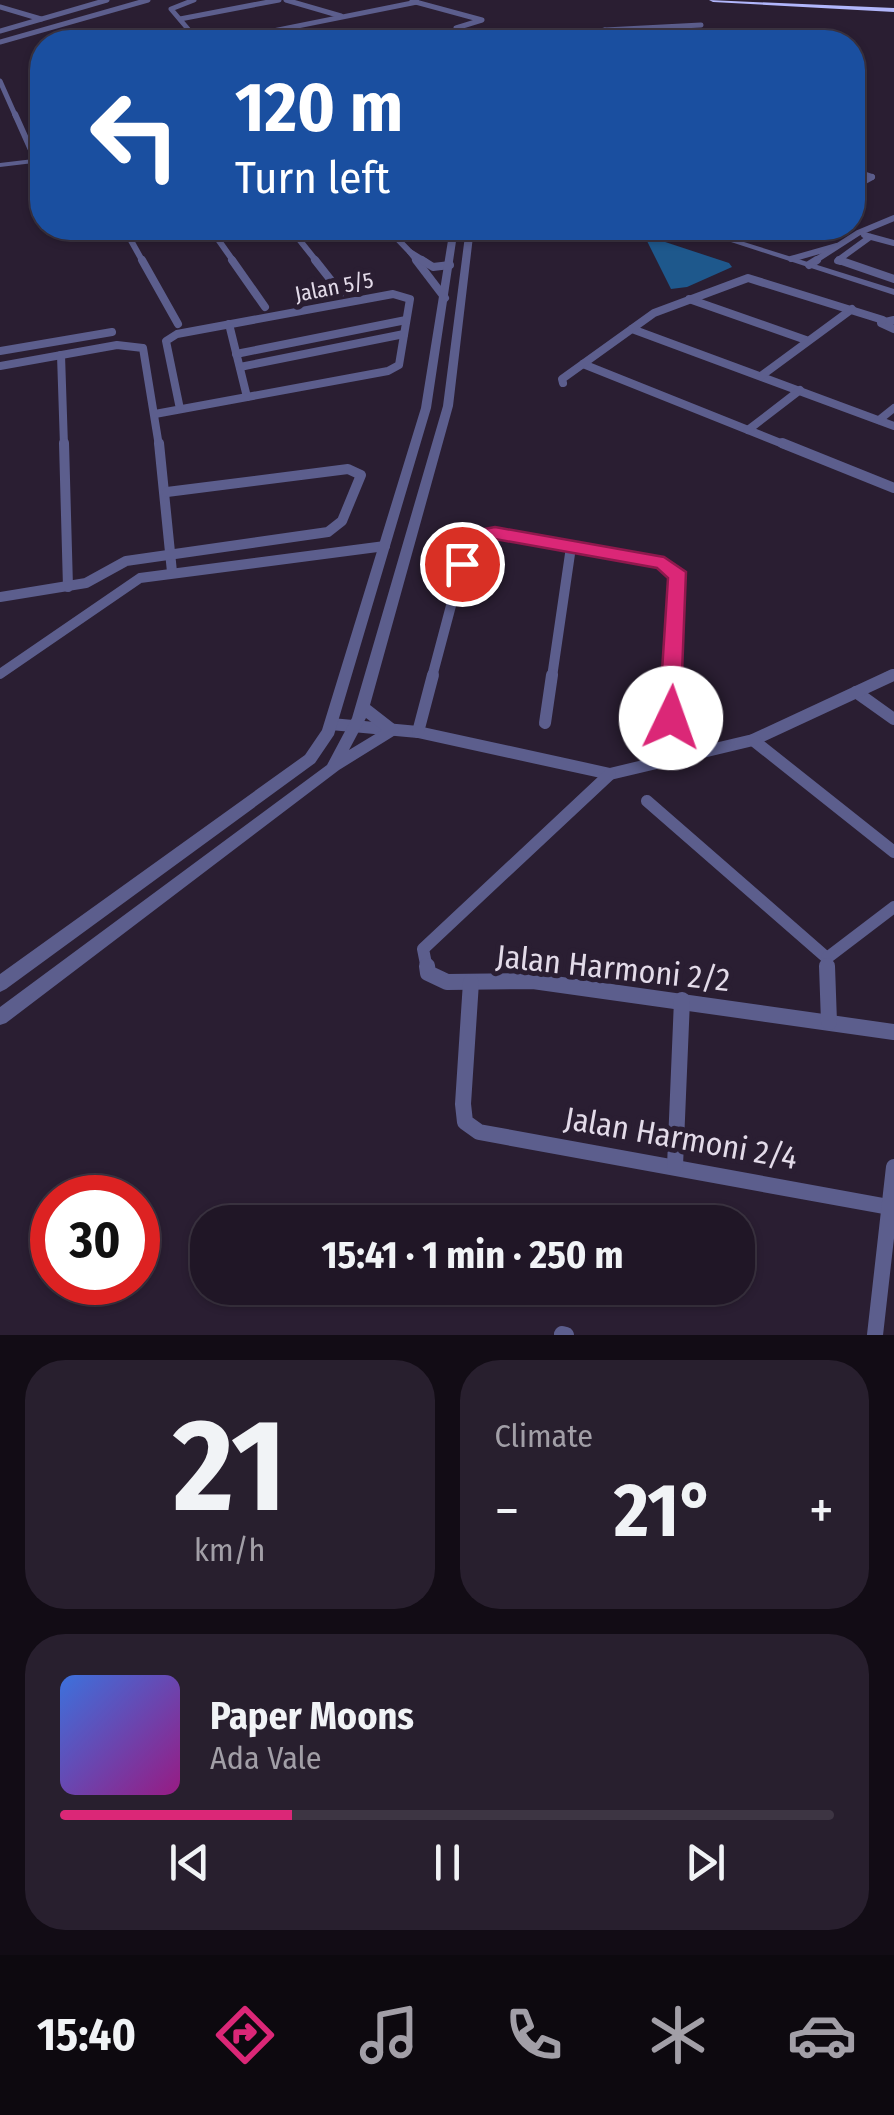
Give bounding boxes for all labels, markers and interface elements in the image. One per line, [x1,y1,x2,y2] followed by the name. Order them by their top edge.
[235,66,403,150] text: 120 m
[70,70,200,200] icon: left
[235,151,390,205] text: Turn left
[292,266,376,308] street label: Jalan 5/5
[420,522,505,607] pin
[435,537,490,592] icon: arrive
[619,666,723,770] position arrow
[494,937,732,999] street label: Jalan Harmoni 2/2
[562,1099,800,1177] street label: Jalan Harmoni 2/4
[30,1175,160,1305] speed limit sign: 30
[322,1232,623,1278] text: 15:41 · 1 min · 250 m
[173,1388,286,1544] text: 21
[495,1417,593,1455] text: Climate
[614,1466,714,1556] text: 21°
[495,1478,519,1544] text: −
[809,1478,834,1544] text: +
[194,1531,265,1569] text: km/h
[210,1693,414,1739] text: Paper Moons
[210,1739,322,1777] text: Ada Vale
[162,1835,217,1890] icon: previous
[420,1835,475,1890] icon: pause
[678,1835,733,1890] icon: next
[210,2000,280,2070] icon: directions
[354,2000,424,2070] icon: music
[499,2000,569,2070] icon: phone
[643,2000,713,2070] icon: climate
[787,2000,857,2070] icon: car
[37,2008,136,2062] text: 15:40

